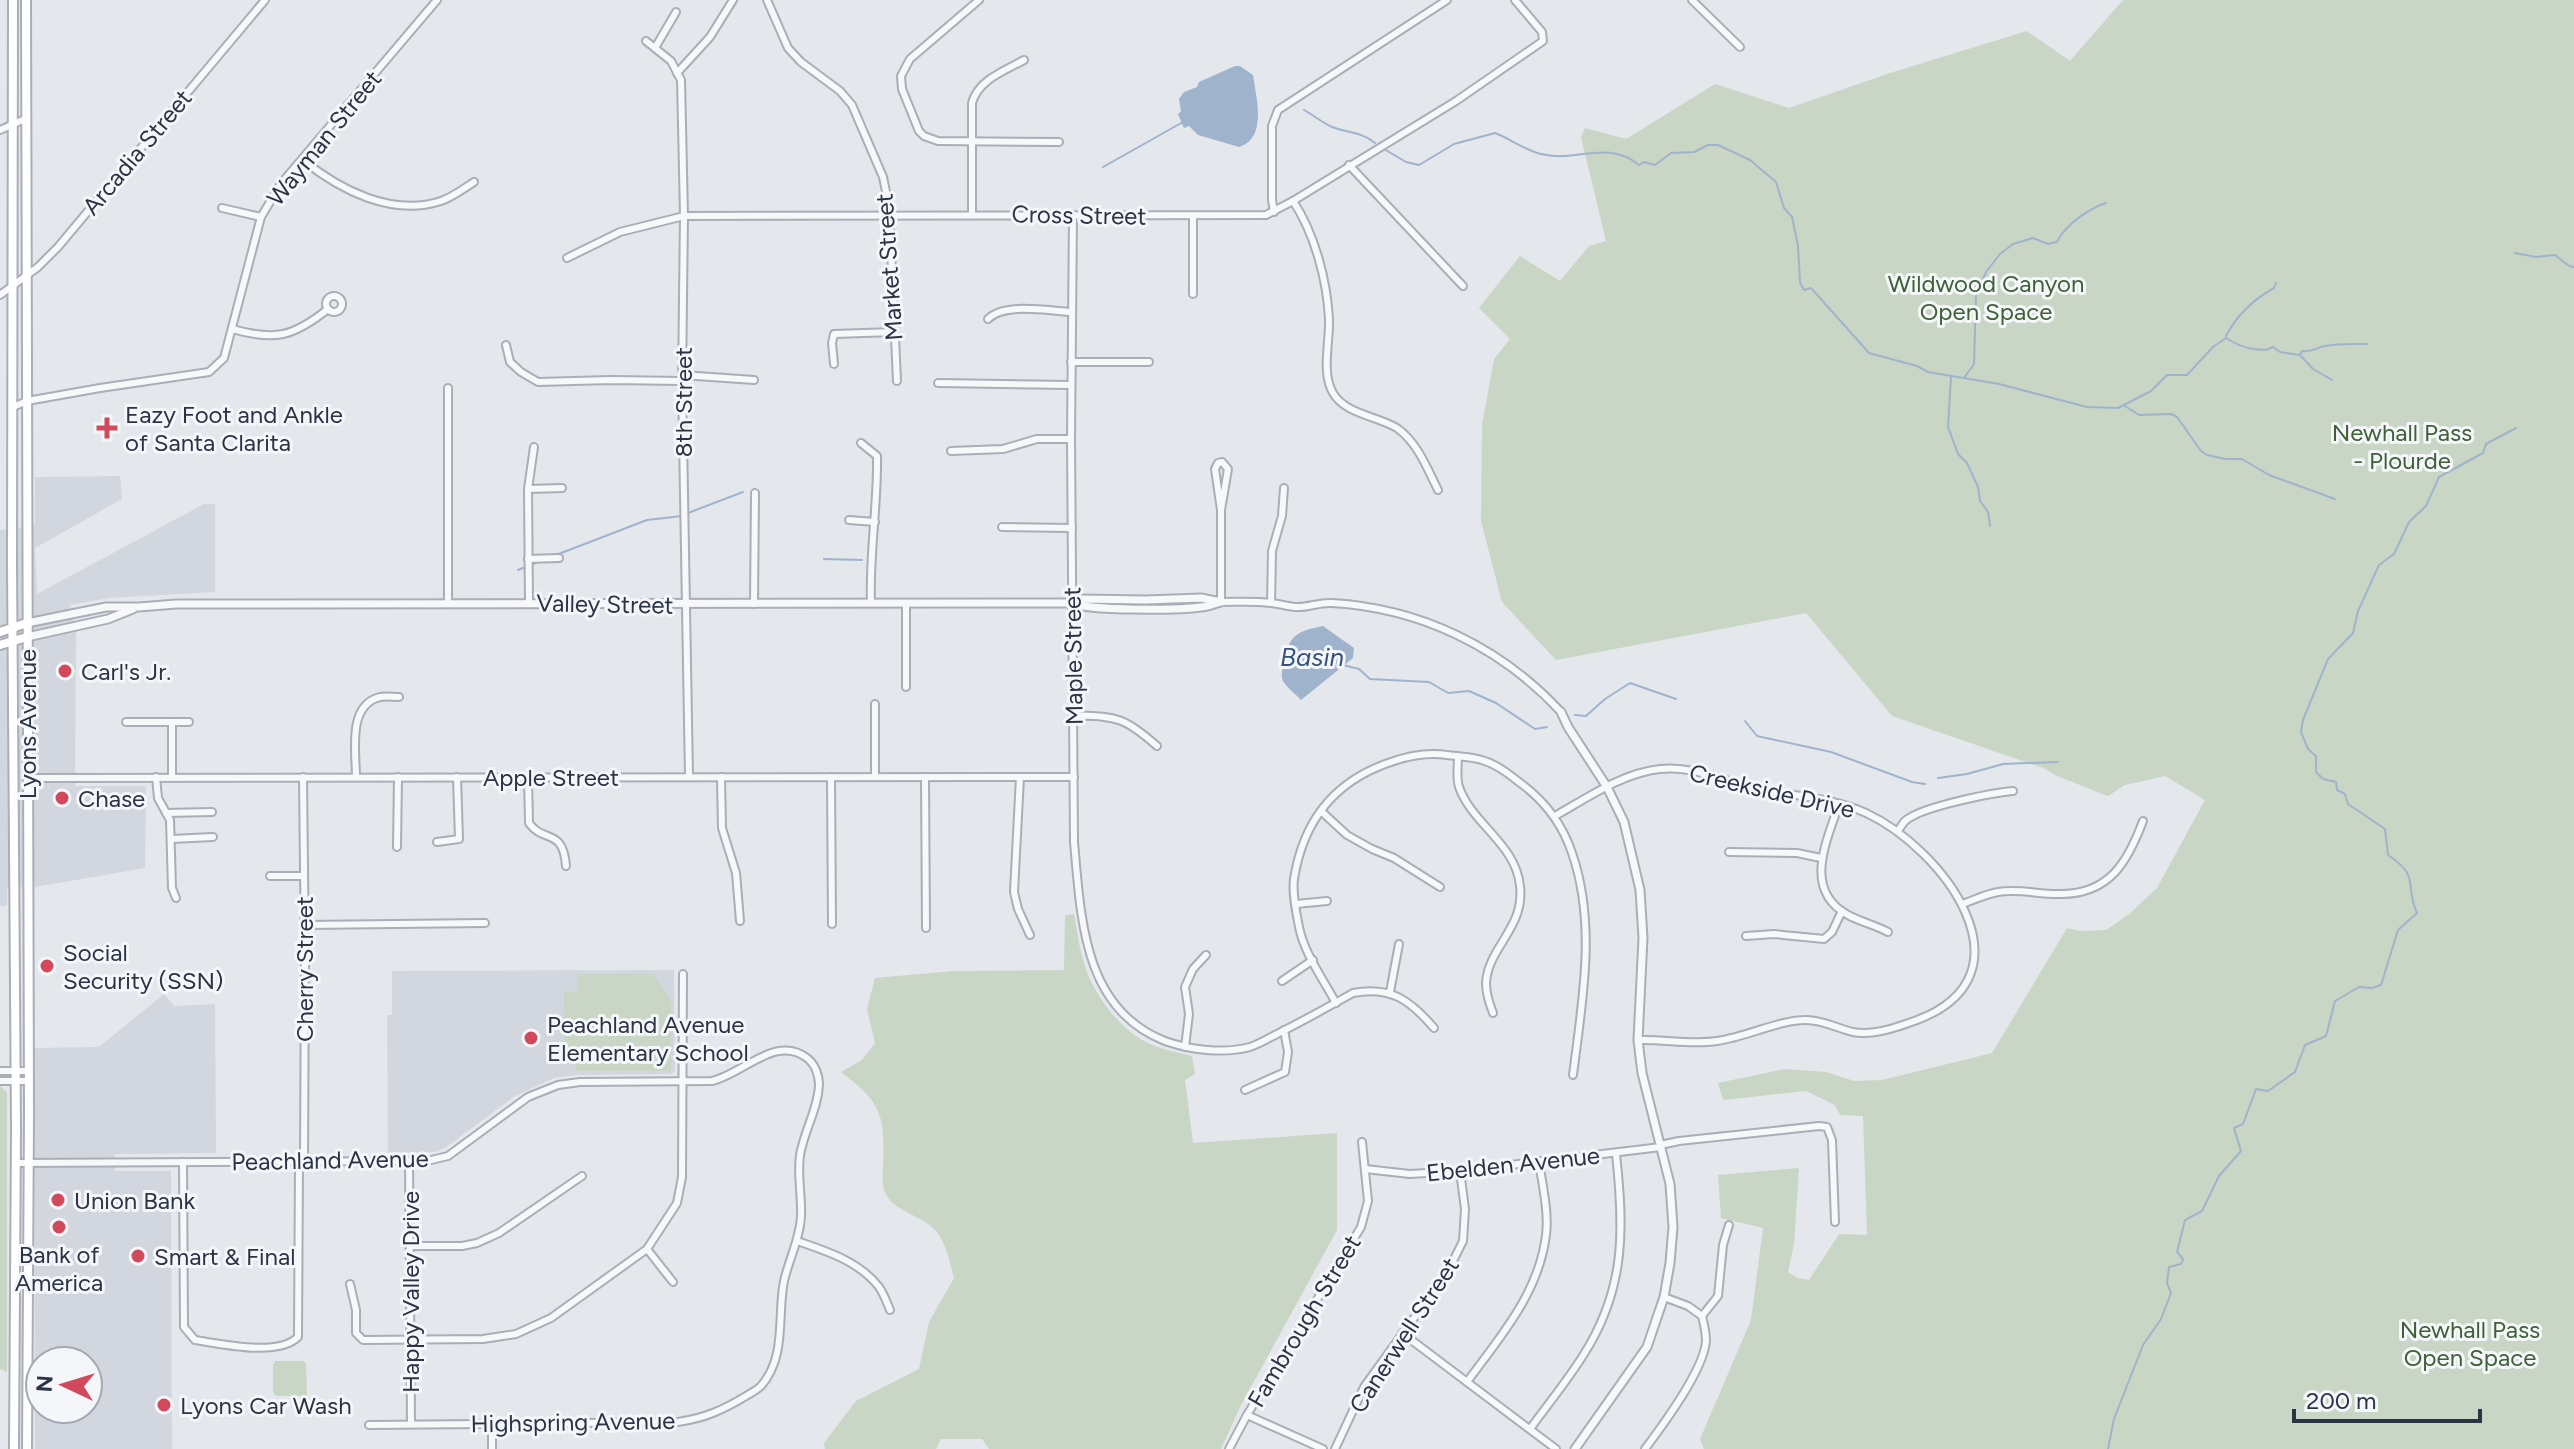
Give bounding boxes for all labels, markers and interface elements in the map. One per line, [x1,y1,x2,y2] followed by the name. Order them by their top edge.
[261,64,387,212] street label: Wayman Street
[76,83,198,221] street label: Arcadia Street
[869,192,909,342] street label: Market Street
[1011,199,1147,231] street label: Cross Street
[1888,269,2084,326] park label: Wildwood Canyon Open Space
[669,347,698,457] street label: 8th Street
[125,400,343,457] place label: Eazy Foot and Ankle of Santa Clarita
[96,417,118,439] marker: Eazy Foot and Ankle of Santa Clarita
[2332,418,2472,475] park label: Newhall Pass - Plourde
[1057,587,1089,725] street label: Maple Street
[536,588,674,620] street label: Valley Street
[1280,641,1344,673] water label: Basin
[13,649,42,799] street label: Lyons Avenue
[81,657,171,686] place label: Carl's Jr.
[56,662,74,680] marker: Carl's Jr.
[1687,758,1857,824] street label: Creekside Drive
[483,763,619,792] street label: Apple Street
[78,784,145,813] place label: Chase
[53,789,71,807] marker: Chase
[290,896,319,1042] street label: Cherry Street
[63,938,223,995] place label: Social Security (SSN)
[38,957,56,975] marker: Social Security (SSN)
[547,1010,749,1067] place label: Peachland Avenue Elementary School
[522,1029,540,1047] marker: Peachland Avenue Elementary School
[1425,1140,1601,1188] street label: Ebelden Avenue
[231,1144,429,1176] street label: Peachland Avenue
[74,1186,195,1215] place label: Union Bank
[49,1191,67,1209] marker: Union Bank
[396,1191,425,1393] street label: Happy Valley Drive
[50,1218,68,1236] marker: Bank of America
[1241,1230,1367,1412] street label: Fambrough Street
[15,1240,103,1297] place label: Bank of America
[154,1242,295,1271] place label: Smart & Final
[129,1247,147,1265] marker: Smart & Final
[1343,1252,1465,1418] street label: Canerwell Street
[2400,1315,2540,1372] park label: Newhall Pass Open Space
[24,1345,104,1425] north arrow
[2294,1373,2480,1423] scale bar
[30,1374,59,1393] text: N
[2306,1386,2377,1415] text: 200 m
[180,1391,352,1420] place label: Lyons Car Wash
[155,1396,173,1414] marker: Lyons Car Wash
[470,1406,676,1438] street label: Highspring Avenue

